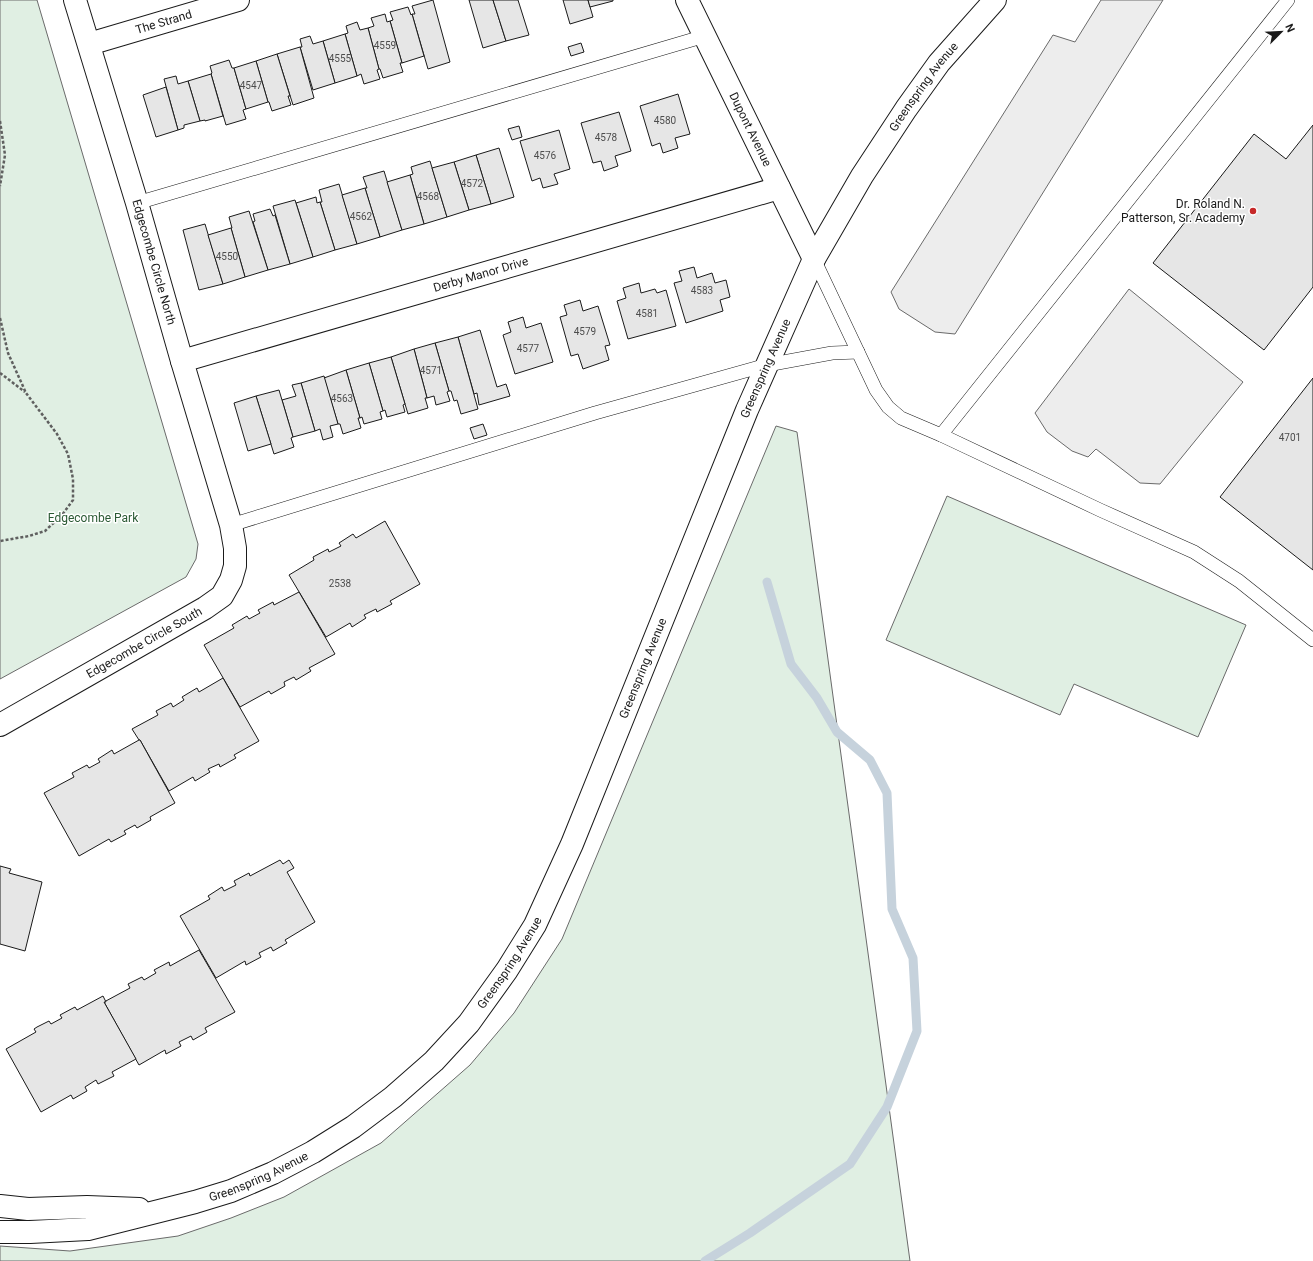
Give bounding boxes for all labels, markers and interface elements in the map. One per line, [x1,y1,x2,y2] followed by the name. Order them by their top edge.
[134,7,194,37] street label: The Strand
[1261,12,1301,52] north arrow
[1282,22,1297,35] text: N
[374,40,396,51] house number: 4559
[886,40,961,134] street label: Greenspring Avenue
[329,53,352,64] house number: 4555
[240,80,263,91] house number: 4547
[726,90,775,169] street label: Dupont Avenue
[654,115,677,126] house number: 4580
[595,132,618,143] house number: 4578
[534,150,557,161] house number: 4576
[461,178,484,189] house number: 4572
[417,191,440,202] house number: 4568
[1121,197,1245,225] place label: Dr. Roland N. Patterson, Sr. Academy
[129,198,179,326] street label: Edgecombe Circle North
[1248,206,1258,216] marker: Dr. Roland N. Patterson, Sr. Academy
[350,211,373,222] house number: 4562
[216,251,239,262] house number: 4550
[432,254,530,295] street label: Derby Manor Drive
[691,285,713,296] house number: 4583
[636,308,658,319] house number: 4581
[737,317,794,420] street label: Greenspring Avenue
[574,326,596,337] house number: 4579
[517,343,540,354] house number: 4577
[420,365,442,376] house number: 4571
[331,393,353,404] house number: 4563
[1279,432,1301,443] house number: 4701
[48,511,139,525] park label: Edgecombe Park
[329,578,352,589] house number: 2538
[84,604,204,681] street label: Edgecombe Circle South
[616,616,669,721] street label: Greenspring Avenue
[474,915,545,1012] street label: Greenspring Avenue
[207,1149,311,1204] street label: Greenspring Avenue

